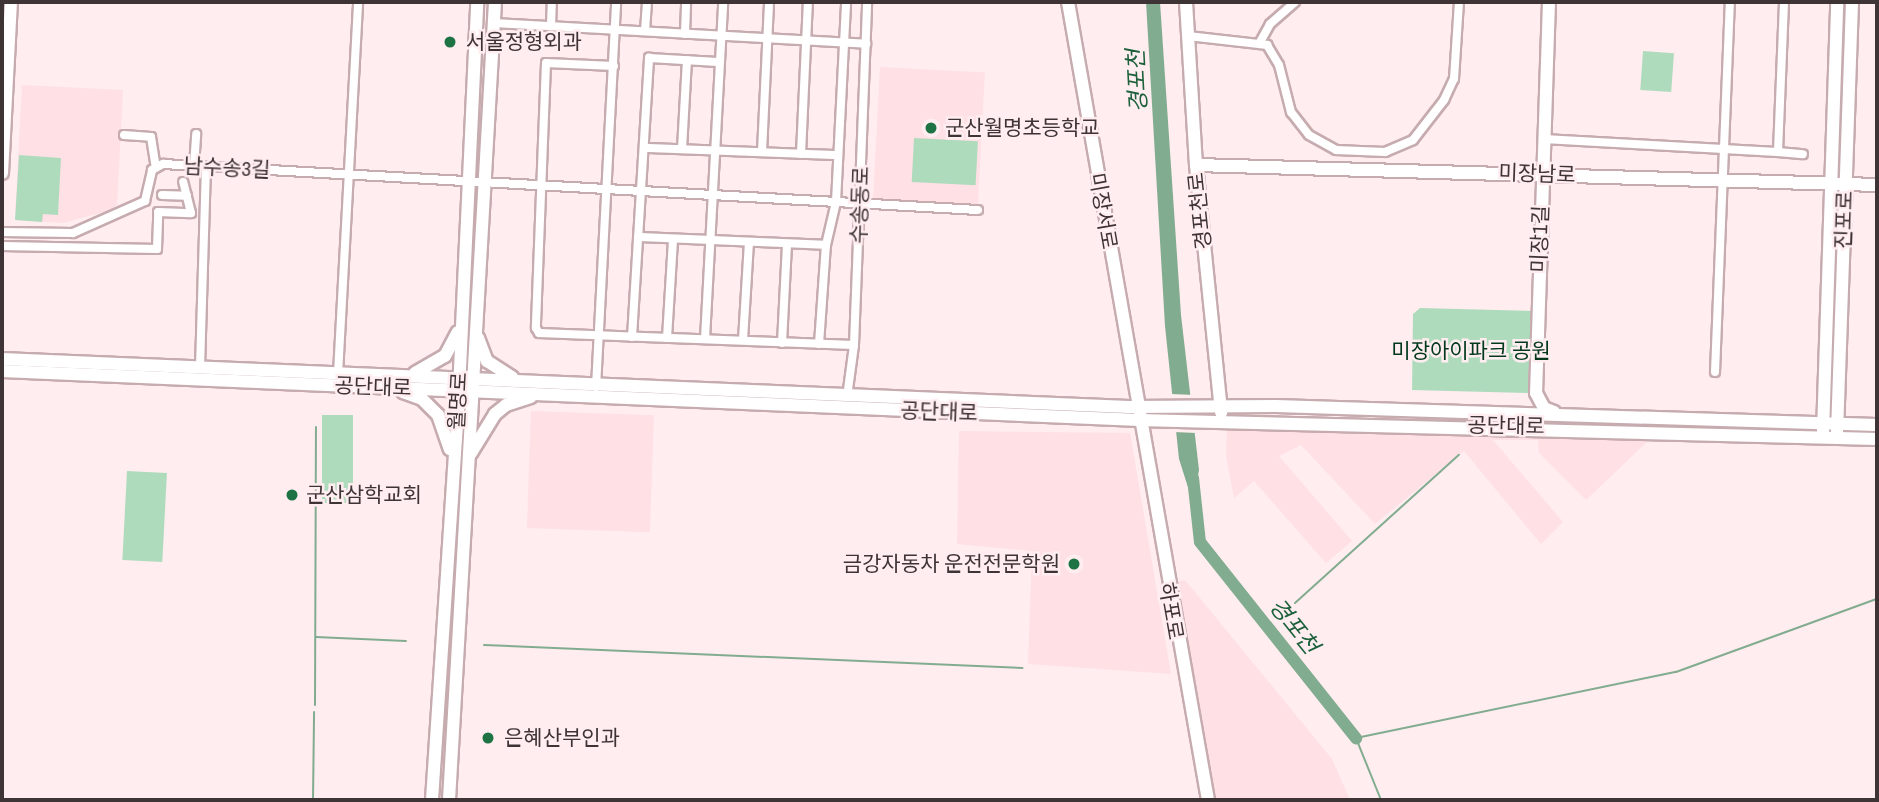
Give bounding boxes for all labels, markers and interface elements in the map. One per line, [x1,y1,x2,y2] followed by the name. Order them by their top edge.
[466,29,582,55] place label: 서울정형외과
[440,32,460,52] marker: 서울정형외과
[1122,49,1152,113] water label: 경포천
[945,115,1100,141] place label: 군산월명초등학교
[923,120,939,136] marker: 군산월명초등학교
[183,153,271,183] street label: 남수송3길
[1498,160,1576,188] street label: 미장남로
[846,166,874,244] street label: 수송동로
[1084,171,1122,251] street label: 미장서로
[1183,171,1217,251] street label: 경포천로
[1830,191,1858,249] street label: 진포로
[1526,205,1554,273] street label: 미장1길
[1391,338,1551,364] park label: 미장아이파크 공원
[444,371,472,431] street label: 월명로
[334,373,412,401] street label: 공단대로
[900,398,978,426] street label: 공단대로
[1467,413,1545,439] street label: 공단대로
[306,482,422,508] place label: 군산삼학교회
[284,487,300,503] marker: 군산삼학교회
[843,551,1060,577] place label: 금강자동차 운전전문학원
[1066,556,1082,572] marker: 금강자동차 운전전문학원
[1154,580,1188,642] street label: 하포로
[1263,593,1325,659] water label: 경포천
[504,725,620,751] place label: 은혜산부인과
[478,728,498,748] marker: 은혜산부인과

